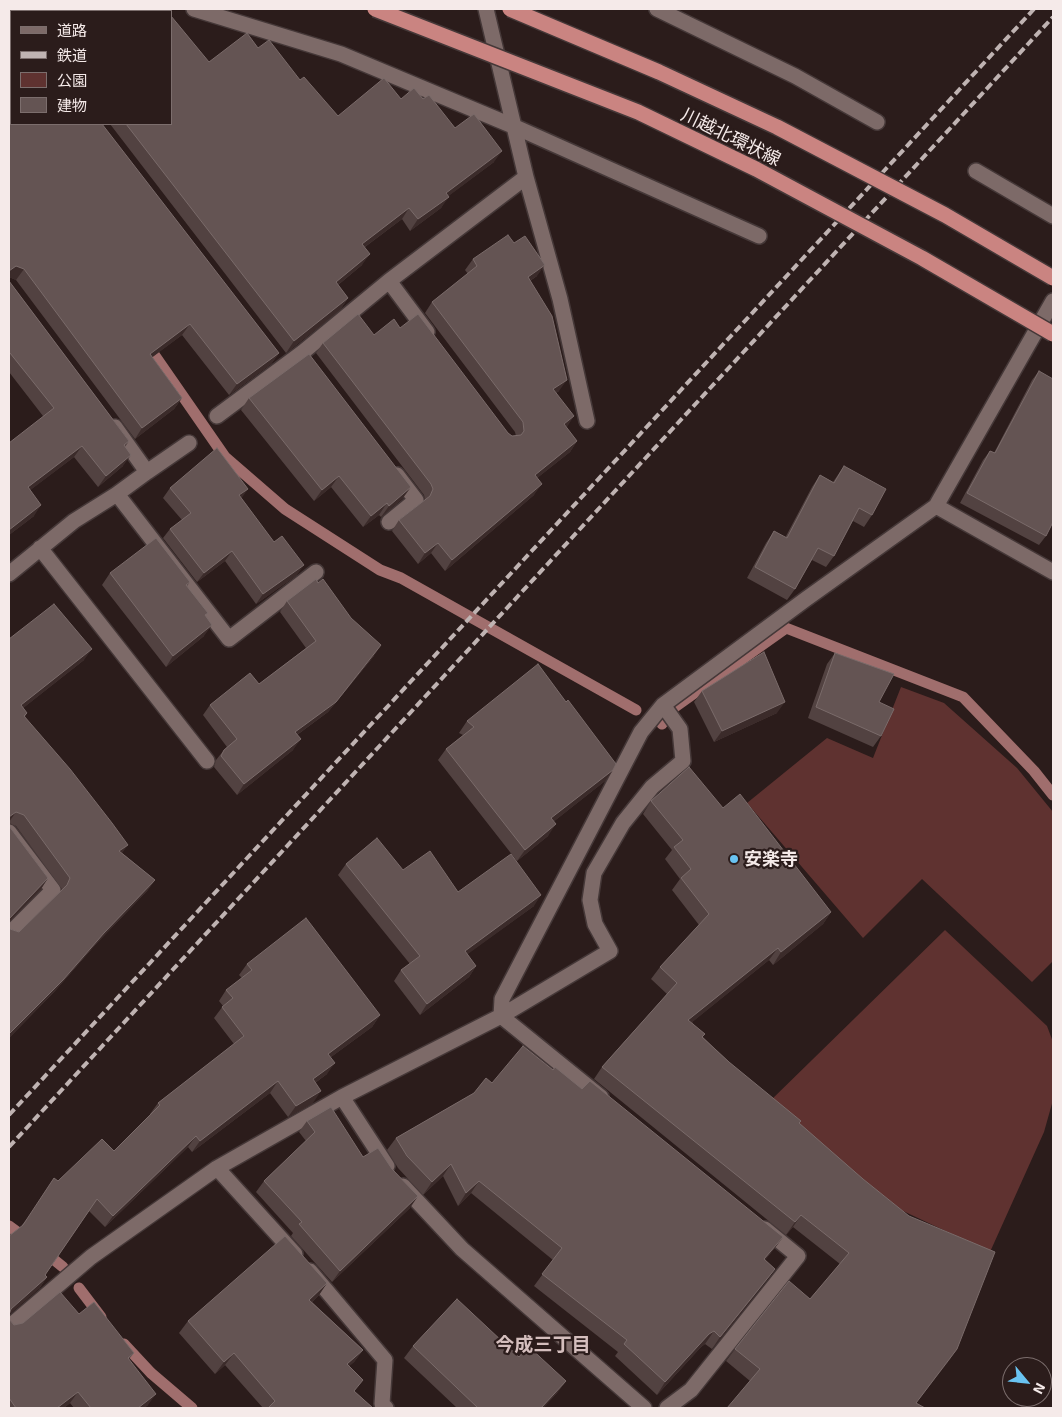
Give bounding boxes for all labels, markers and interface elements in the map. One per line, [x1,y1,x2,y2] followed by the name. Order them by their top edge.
[10,10,172,125] legend
[57,21,87,39] text: 道路
[57,46,87,64] text: 鉄道
[57,71,87,89] text: 公園
[57,96,87,114] text: 建物
[678,104,784,170] street label: 川越北環状線
[744,848,798,870] place label: 安楽寺
[728,853,740,865] marker: 安楽寺
[496,1334,590,1356] district label: 今成三丁目
[1002,1357,1052,1407] north arrow
[1030,1380,1050,1397] text: N

